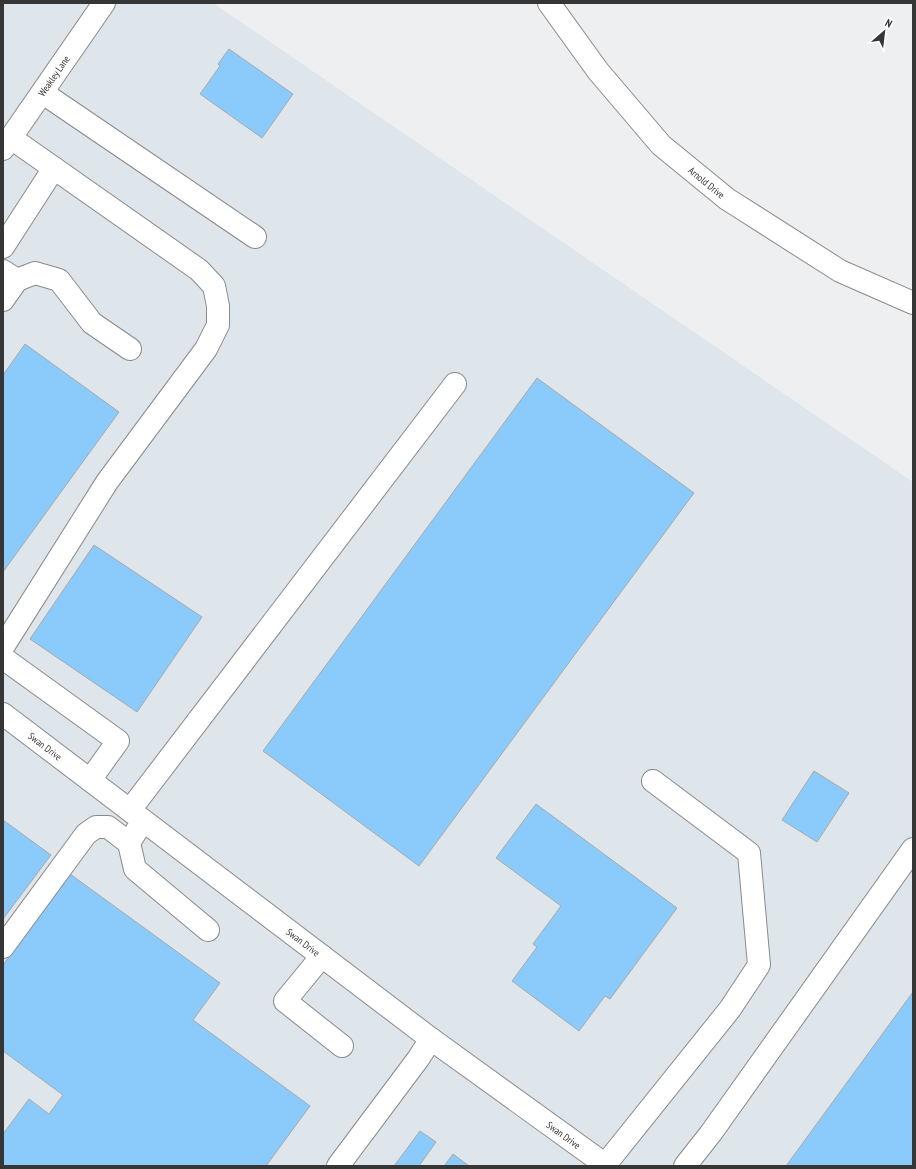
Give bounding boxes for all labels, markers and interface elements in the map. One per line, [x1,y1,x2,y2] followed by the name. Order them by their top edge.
[864,12,904,52] north arrow
[883,16,895,31] text: N
[35,53,73,99] street label: Weakley Lane
[686,164,727,201] street label: Arnold Drive
[25,730,64,763] street label: Swan Drive
[284,925,322,959] street label: Swan Drive
[544,1118,583,1152] street label: Swan Drive

